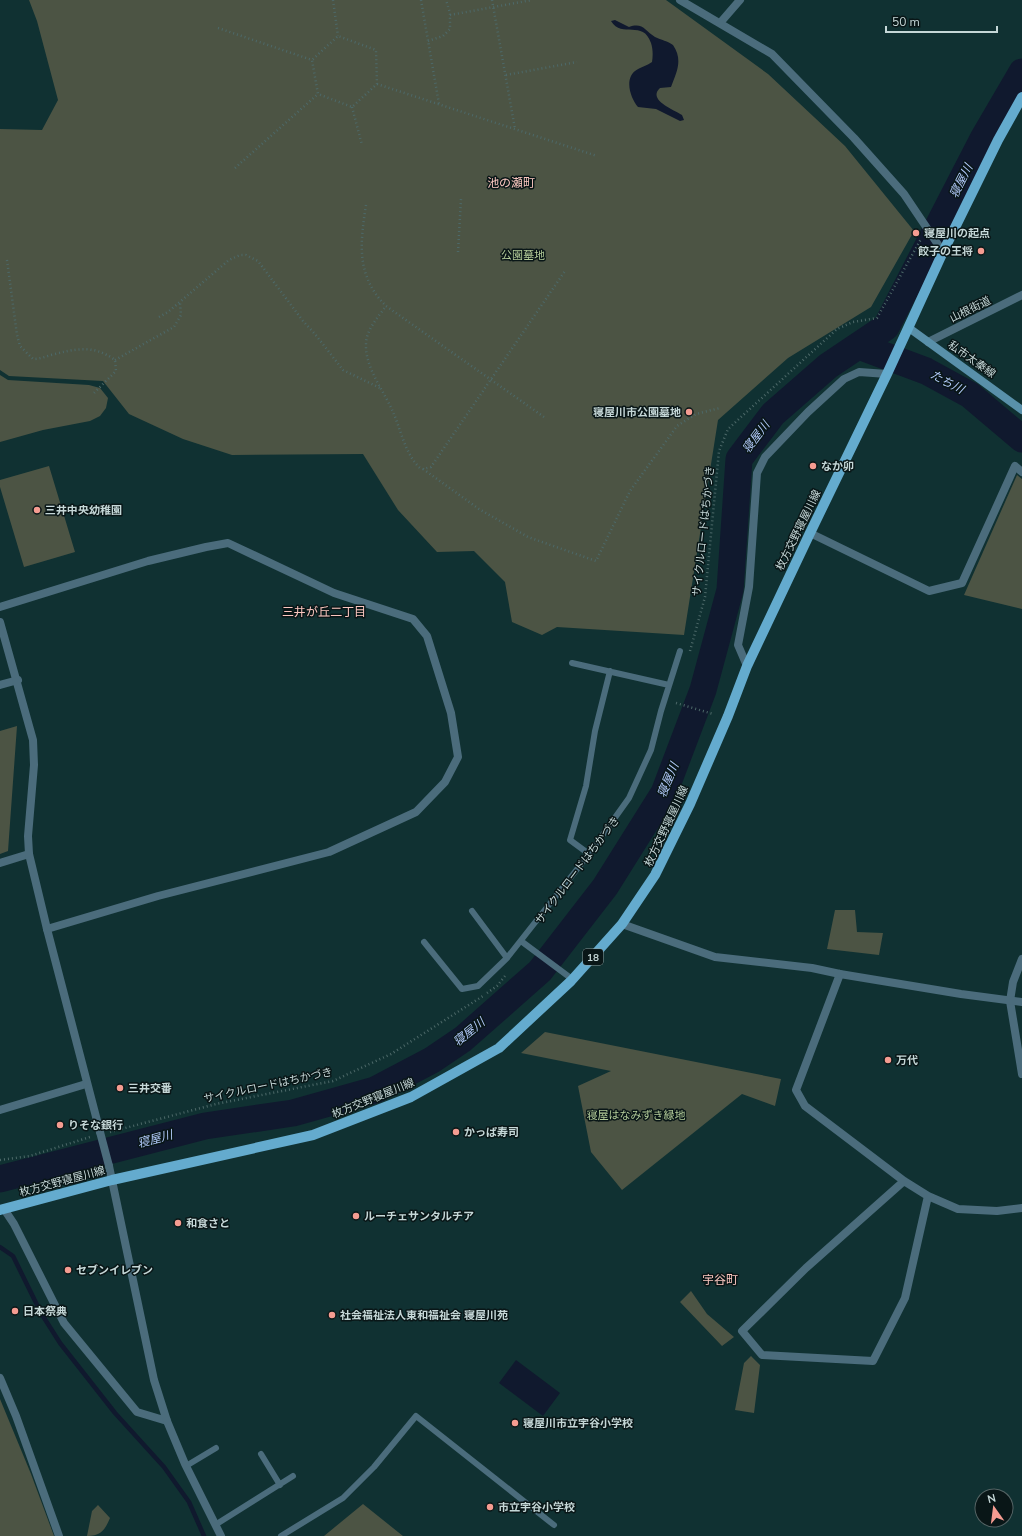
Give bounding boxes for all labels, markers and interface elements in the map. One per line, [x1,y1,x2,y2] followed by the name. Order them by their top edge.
[886,8,997,34] scale bar
[892,14,920,30] text: 50 m
[946,160,977,201] water label: 寝屋川
[487,175,535,191] district label: 池の瀬町
[924,226,990,241] place label: 寝屋川の起点
[911,228,921,238] marker: 寝屋川の起点
[918,244,973,259] place label: 餃子の王将
[976,246,986,256] marker: 餃子の王将
[501,248,545,263] park label: 公園墓地
[947,293,993,326] street label: 山根街道
[945,337,999,381] street label: 私市太秦線
[927,366,968,398] water label: たち川
[593,405,681,420] place label: 寝屋川市公園墓地
[684,407,694,417] marker: 寝屋川市公園墓地
[739,416,774,456] water label: 寝屋川
[821,459,854,474] place label: なか卯
[808,461,818,471] marker: なか卯
[689,465,718,597] street label: サイクルロードはちかづき
[772,487,824,573] street label: 枚方交野寝屋川線
[45,503,122,518] place label: 三井中央幼稚園
[32,505,42,515] marker: 三井中央幼稚園
[282,604,366,620] district label: 三井が丘二丁目
[654,758,683,800] water label: 寝屋川
[641,783,692,869] street label: 枚方交野寝屋川線
[532,813,623,927] street label: サイクルロードはちかづき
[583,949,603,965] road number: 18
[450,1013,490,1050] water label: 寝屋川
[896,1053,918,1068] place label: 万代
[883,1055,893,1065] marker: 万代
[202,1064,334,1106] street label: サイクルロードはちかづき
[330,1075,417,1122] street label: 枚方交野寝屋川線
[128,1081,172,1096] place label: 三井交番
[115,1083,125,1093] marker: 三井交番
[587,1108,686,1123] park label: 寝屋はなみずき緑地
[68,1118,123,1133] place label: りそな銀行
[55,1120,65,1130] marker: りそな銀行
[464,1125,519,1140] place label: かっぱ寿司
[136,1126,176,1151] water label: 寝屋川
[451,1127,461,1137] marker: かっぱ寿司
[18,1163,107,1200] street label: 枚方交野寝屋川線
[364,1209,474,1224] place label: ルーチェサンタルチア
[351,1211,361,1221] marker: ルーチェサンタルチア
[186,1216,230,1231] place label: 和食さと
[173,1218,183,1228] marker: 和食さと
[76,1263,153,1278] place label: セブンイレブン
[63,1265,73,1275] marker: セブンイレブン
[702,1272,738,1288] district label: 宇谷町
[23,1304,67,1319] place label: 日本祭典
[10,1306,20,1316] marker: 日本祭典
[340,1308,508,1323] place label: 社会福祉法人東和福祉会 寝屋川苑
[327,1310,337,1320] marker: 社会福祉法人東和福祉会 寝屋川苑
[523,1416,633,1431] place label: 寝屋川市立宇谷小学校
[510,1418,520,1428] marker: 寝屋川市立宇谷小学校
[974,1488,1014,1528] north arrow
[986,1491,998,1507] text: N
[498,1500,575,1515] place label: 市立宇谷小学校
[485,1502,495,1512] marker: 市立宇谷小学校

